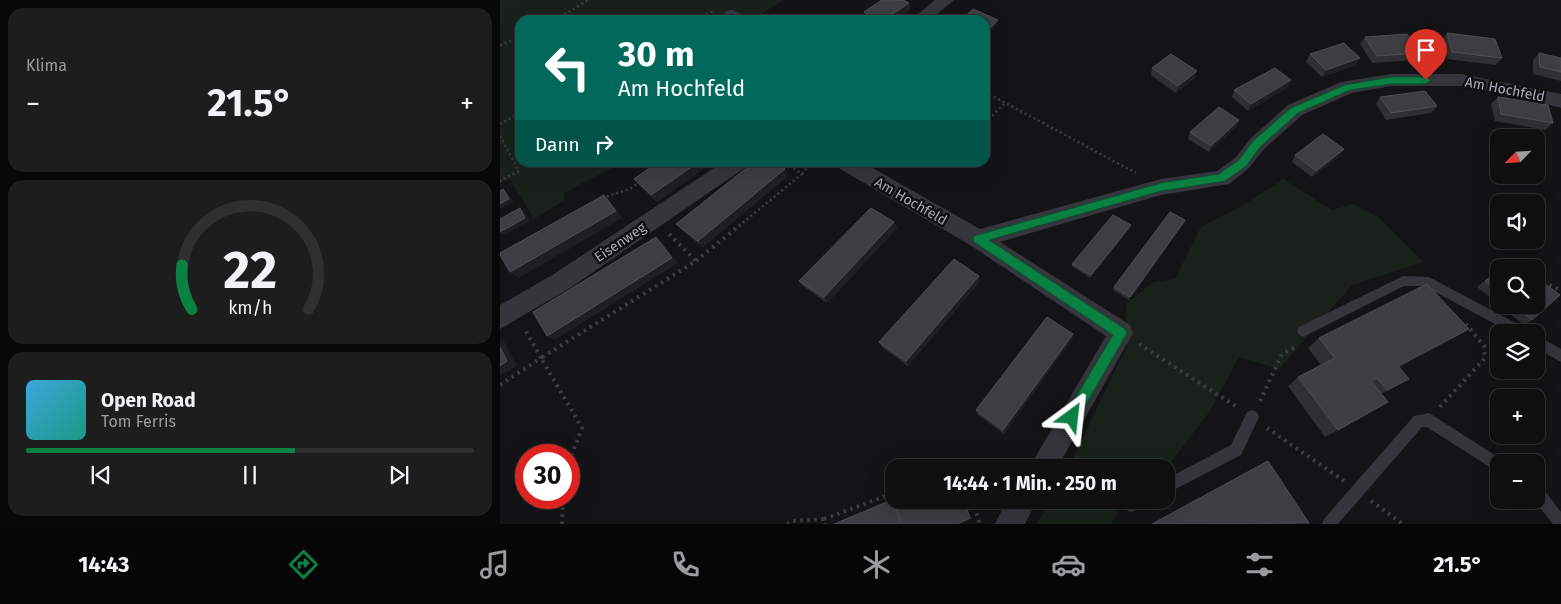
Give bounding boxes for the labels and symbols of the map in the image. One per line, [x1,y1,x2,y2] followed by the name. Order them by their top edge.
[1405,29,1447,80] pin
[1464,73,1546,106] street label: Am Hochfeld
[1490,129,1545,184] north arrow
[871,174,950,229] street label: Am Hochfeld
[591,219,650,266] street label: Eisenweg
[1045,390,1097,442] position arrow
[515,444,580,509] speed limit sign: 30

